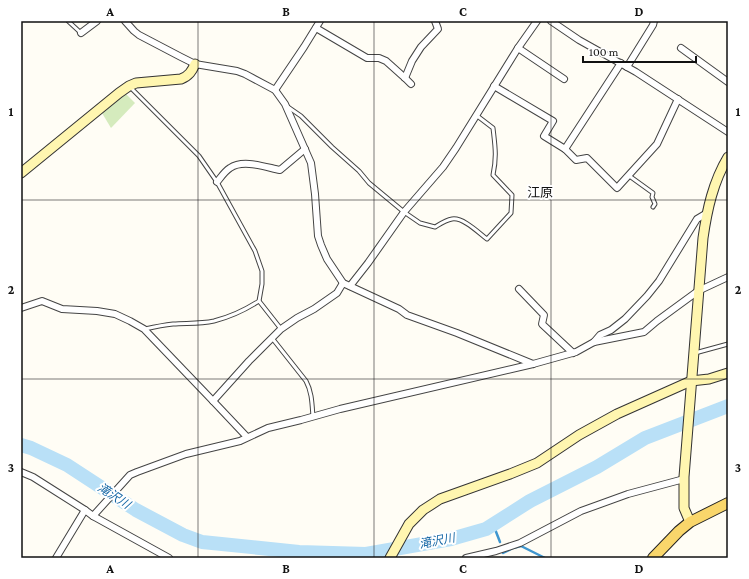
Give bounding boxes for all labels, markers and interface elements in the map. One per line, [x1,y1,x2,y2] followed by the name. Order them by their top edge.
[105,4,114,19] text: A
[282,4,290,19] text: B
[459,4,467,19] text: C
[635,4,644,19] text: D
[583,38,696,64] scale bar
[589,45,619,59] text: 100 m
[9,104,14,119] text: 1
[736,104,741,119] text: 1
[527,185,553,200] district label: 江原
[8,282,15,297] text: 2
[735,282,742,297] text: 2
[8,460,14,475] text: 3
[735,460,741,475] text: 3
[95,480,135,513] water label: 滝沢川
[418,530,458,551] water label: 滝沢川
[105,561,114,576] text: A
[282,561,290,576] text: B
[459,561,467,576] text: C
[635,561,644,576] text: D

